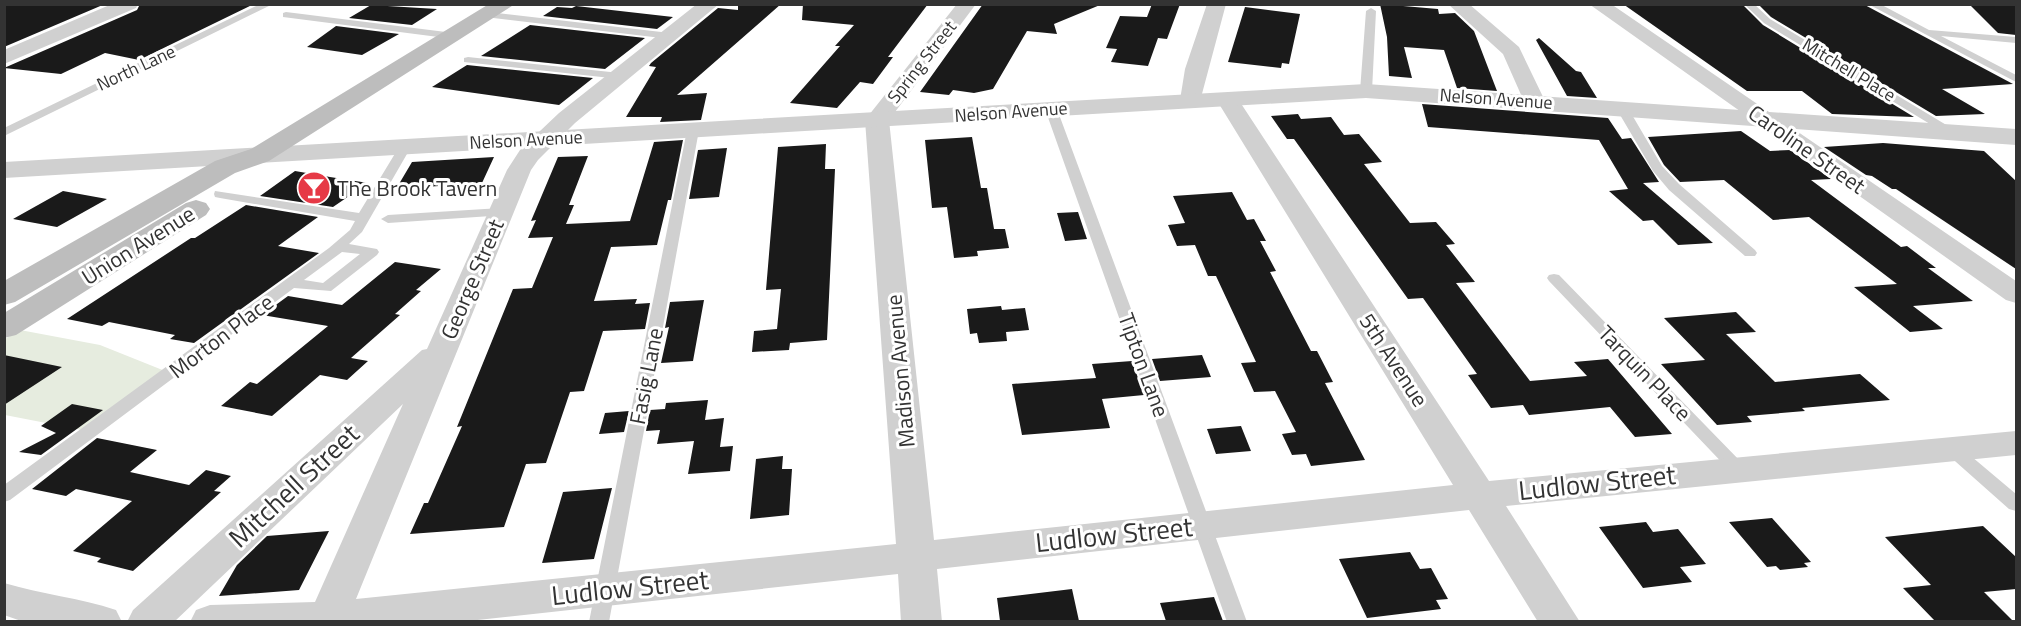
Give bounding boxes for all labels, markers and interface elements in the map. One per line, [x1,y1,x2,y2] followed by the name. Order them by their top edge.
[881,14,963,109] street label: Spring Street
[1797,31,1901,108] street label: Mitchell Place
[92,38,180,98] street label: North Lane
[1439,81,1553,116] street label: Nelson Avenue
[954,94,1068,129] street label: Nelson Avenue
[1741,96,1873,202] street label: Caroline Street
[469,123,583,156] street label: Nelson Avenue
[296,170,332,206] bar icon: The Brook Tavern
[337,171,497,205] place label: The Brook Tavern
[75,197,201,293] street label: Union Avenue
[431,213,513,344] street label: George Street
[162,285,280,387] street label: Morton Place
[876,293,924,449] street label: Madison Avenue
[1351,306,1437,414] street label: 5th Avenue
[1109,308,1179,422] street label: Tipton Lane
[1590,317,1700,429] street label: Tarquin Place
[620,325,672,427] street label: Fasig Lane
[218,413,368,557] street label: Mitchell Street
[1516,453,1678,510] street label: Ludlow Street
[1033,505,1195,562] street label: Ludlow Street
[549,558,711,615] street label: Ludlow Street

